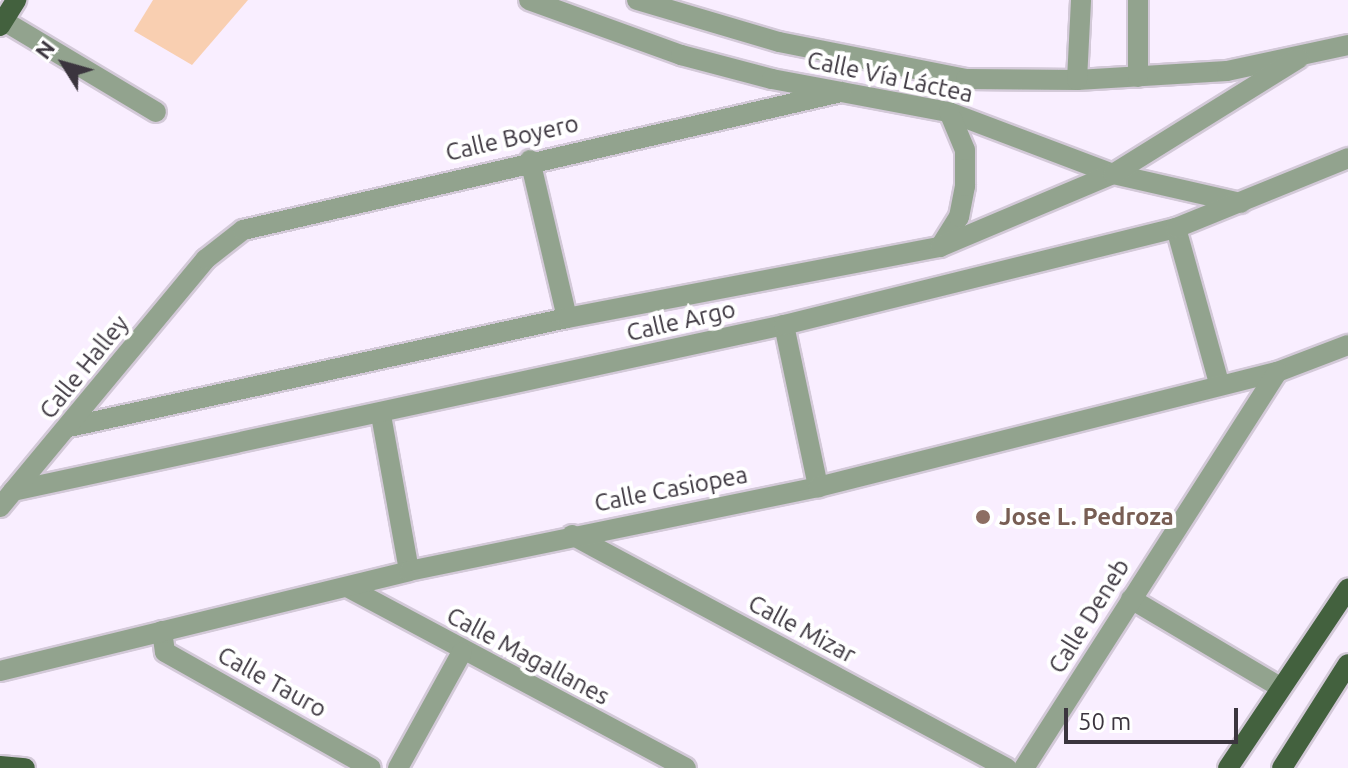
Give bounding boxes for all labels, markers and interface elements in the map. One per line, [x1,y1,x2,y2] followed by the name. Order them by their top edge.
[24,24,104,104] north arrow
[30,35,59,63] text: N
[804,45,976,109] street label: Calle Vía Láctea
[443,109,581,167] street label: Calle Boyero
[624,294,738,348] street label: Calle Argo
[34,309,134,425] street label: Calle Halley
[592,460,750,518] street label: Calle Casiopea
[999,503,1174,531] place label: Jose L. Pedroza
[974,508,992,526] marker: Jose L. Pedroza
[1042,553,1136,679] street label: Calle Deneb
[743,589,861,669] street label: Calle Mizar
[442,601,614,711] street label: Calle Magallanes
[213,640,331,724] street label: Calle Tauro
[1068,692,1242,742] scale bar
[1078,708,1131,735] text: 50 m

